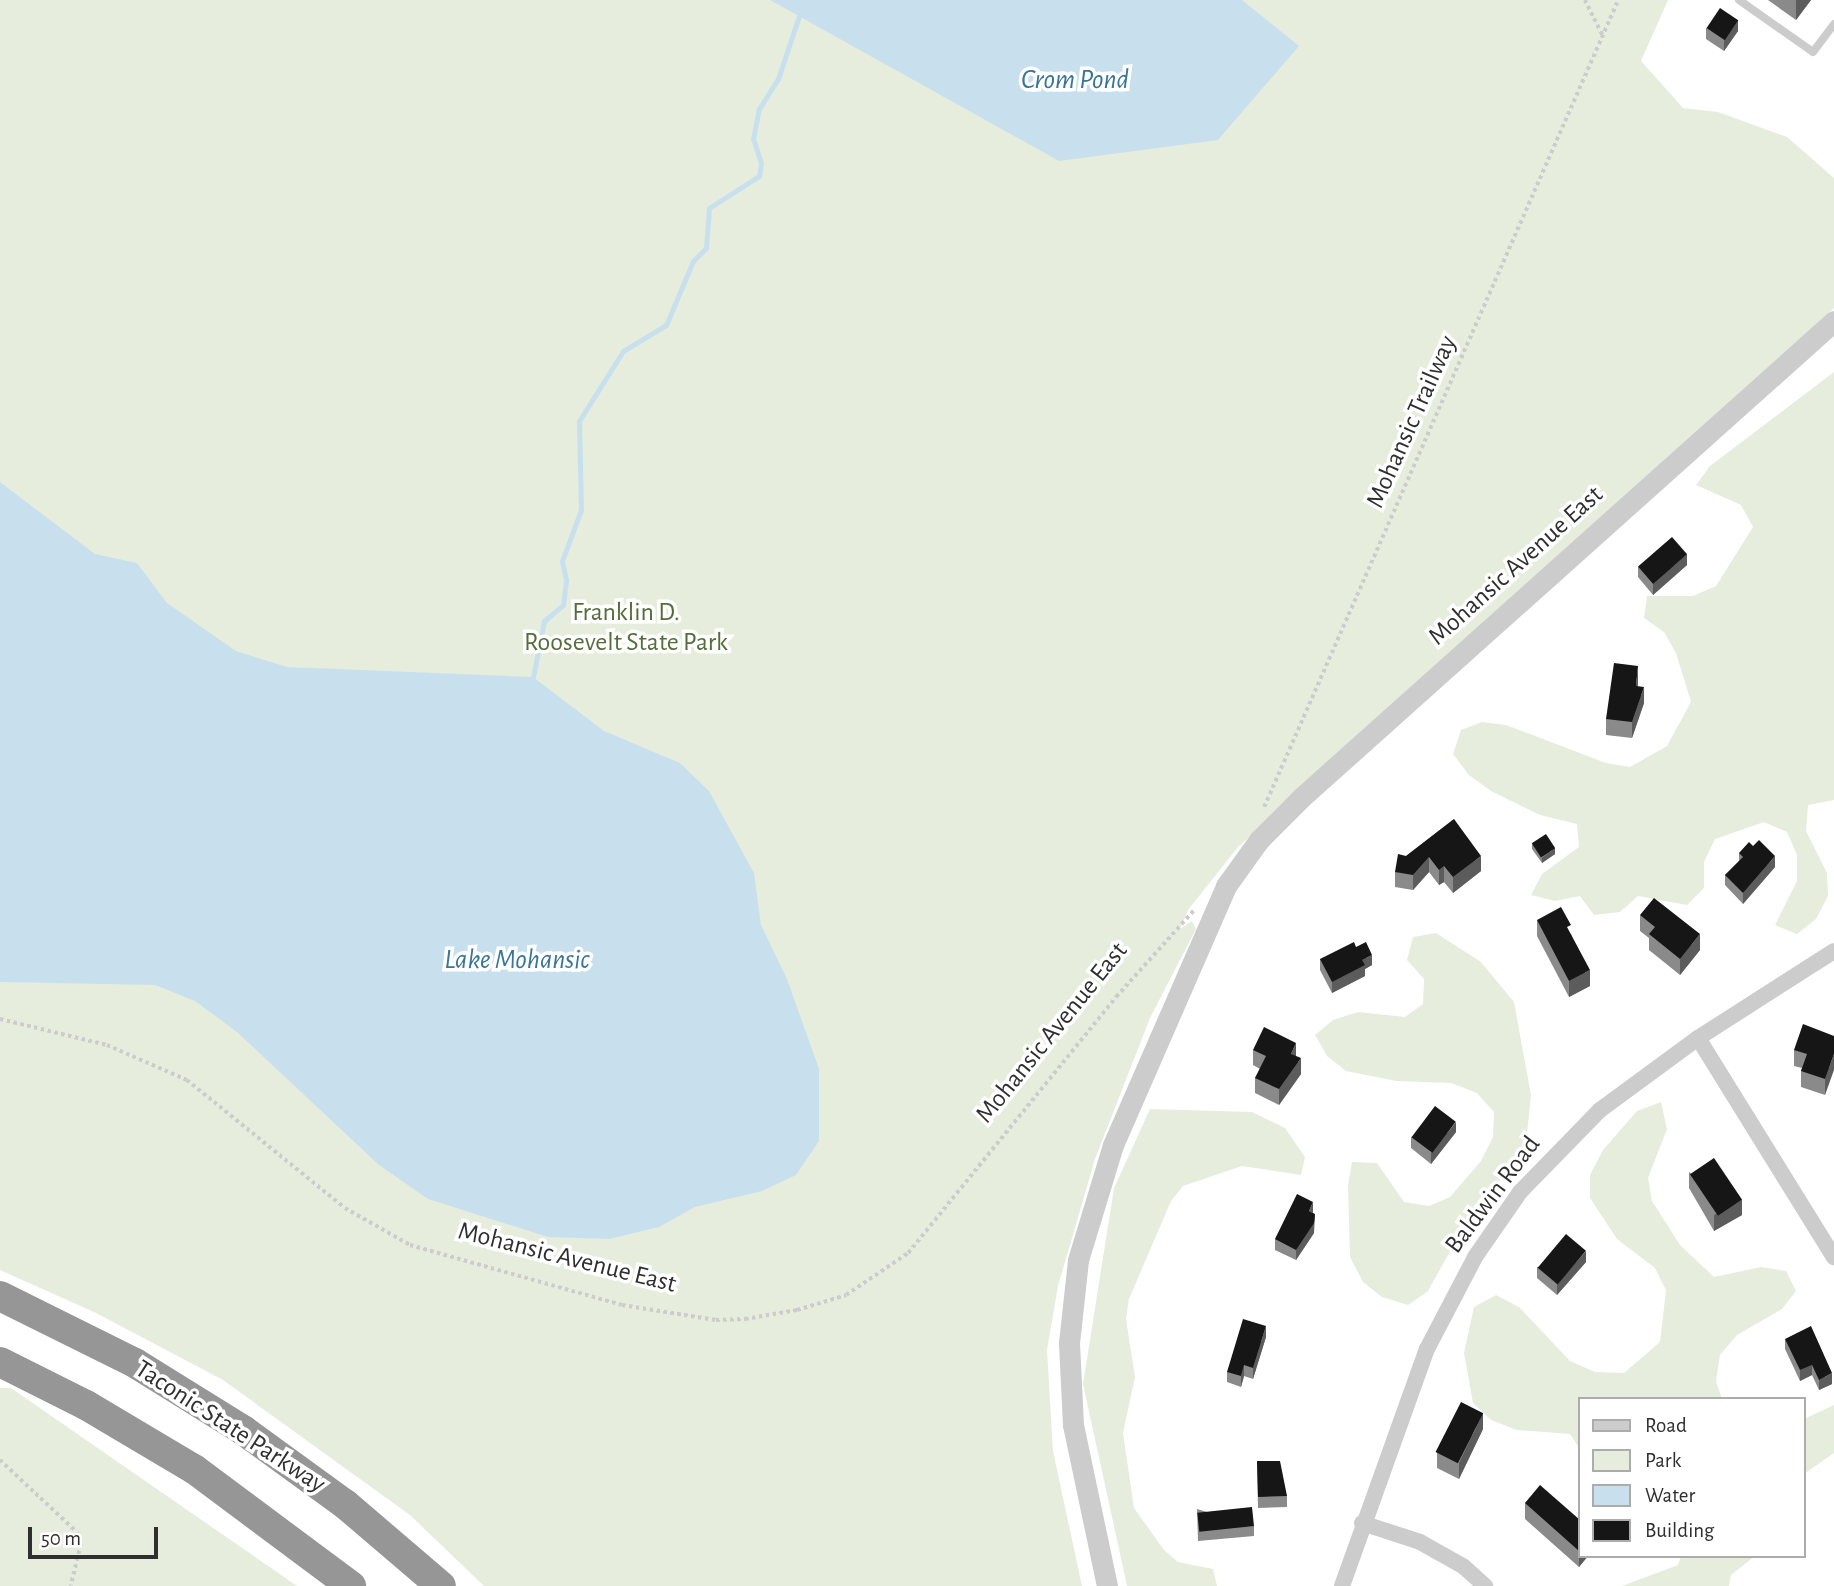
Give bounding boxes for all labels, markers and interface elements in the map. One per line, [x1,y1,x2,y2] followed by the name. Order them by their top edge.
[1021,63,1129,97] water label: Crom Pond
[1360,331,1464,513] street label: Mohansic Trailway
[1422,480,1610,652] street label: Mohansic Avenue East
[524,597,728,658] park label: Franklin D. Roosevelt State Park
[969,936,1135,1130] street label: Mohansic Avenue East
[444,943,590,977] water label: Lake Mohansic
[1439,1130,1547,1260] street label: Baldwin Road
[455,1216,679,1300] street label: Mohansic Avenue East
[129,1354,331,1500] street label: Taconic State Parkway
[1578,1397,1806,1558] legend
[1645,1415,1687,1436] text: Road
[1645,1450,1681,1471] text: Park
[1645,1485,1695,1506] text: Water
[32,1512,161,1556] scale bar
[1645,1520,1714,1541] text: Building
[41,1528,81,1549] text: 50 m

